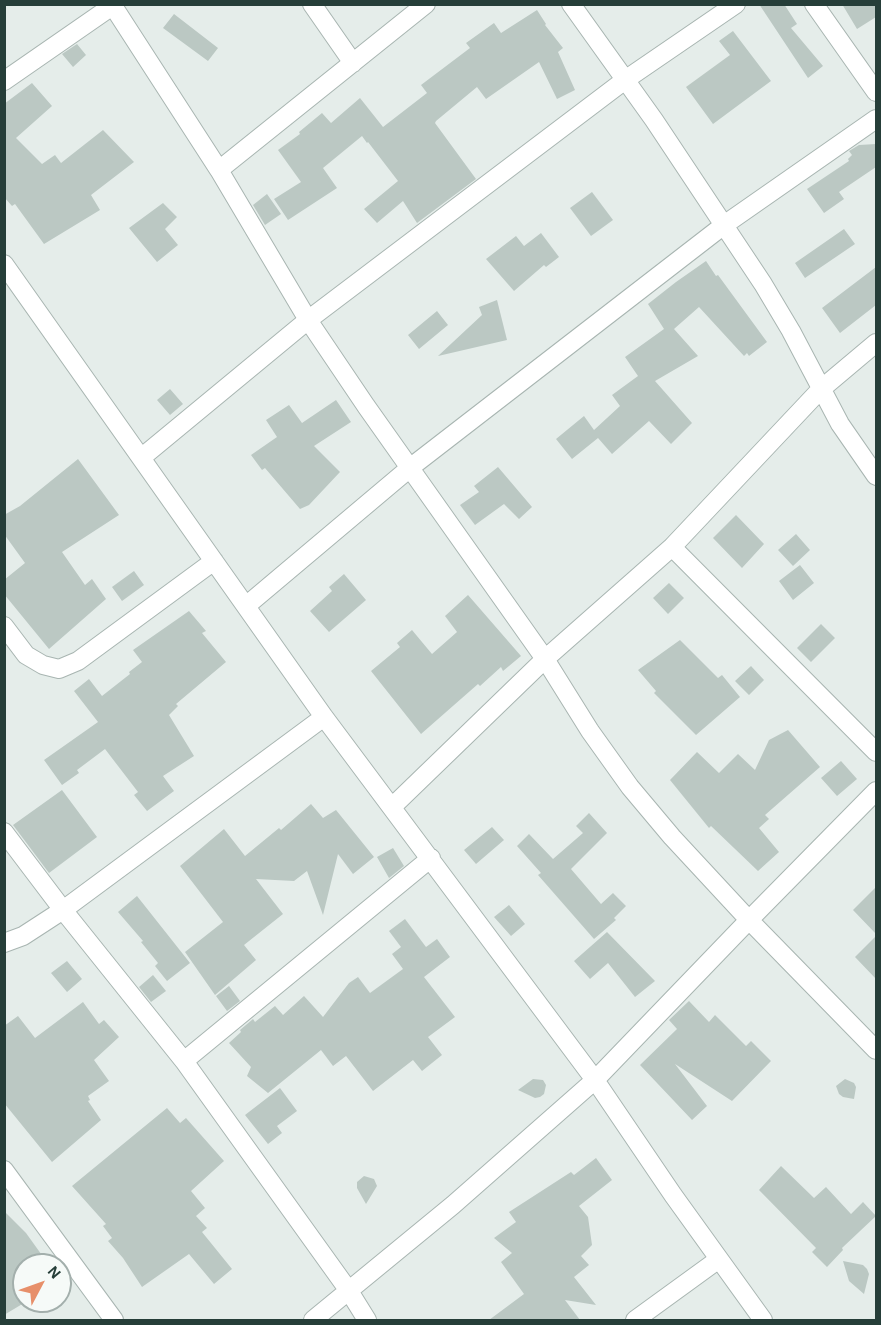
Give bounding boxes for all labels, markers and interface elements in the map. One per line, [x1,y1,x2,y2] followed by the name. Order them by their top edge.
[12,1253,72,1313] north arrow
[44,1263,64,1282] text: N

